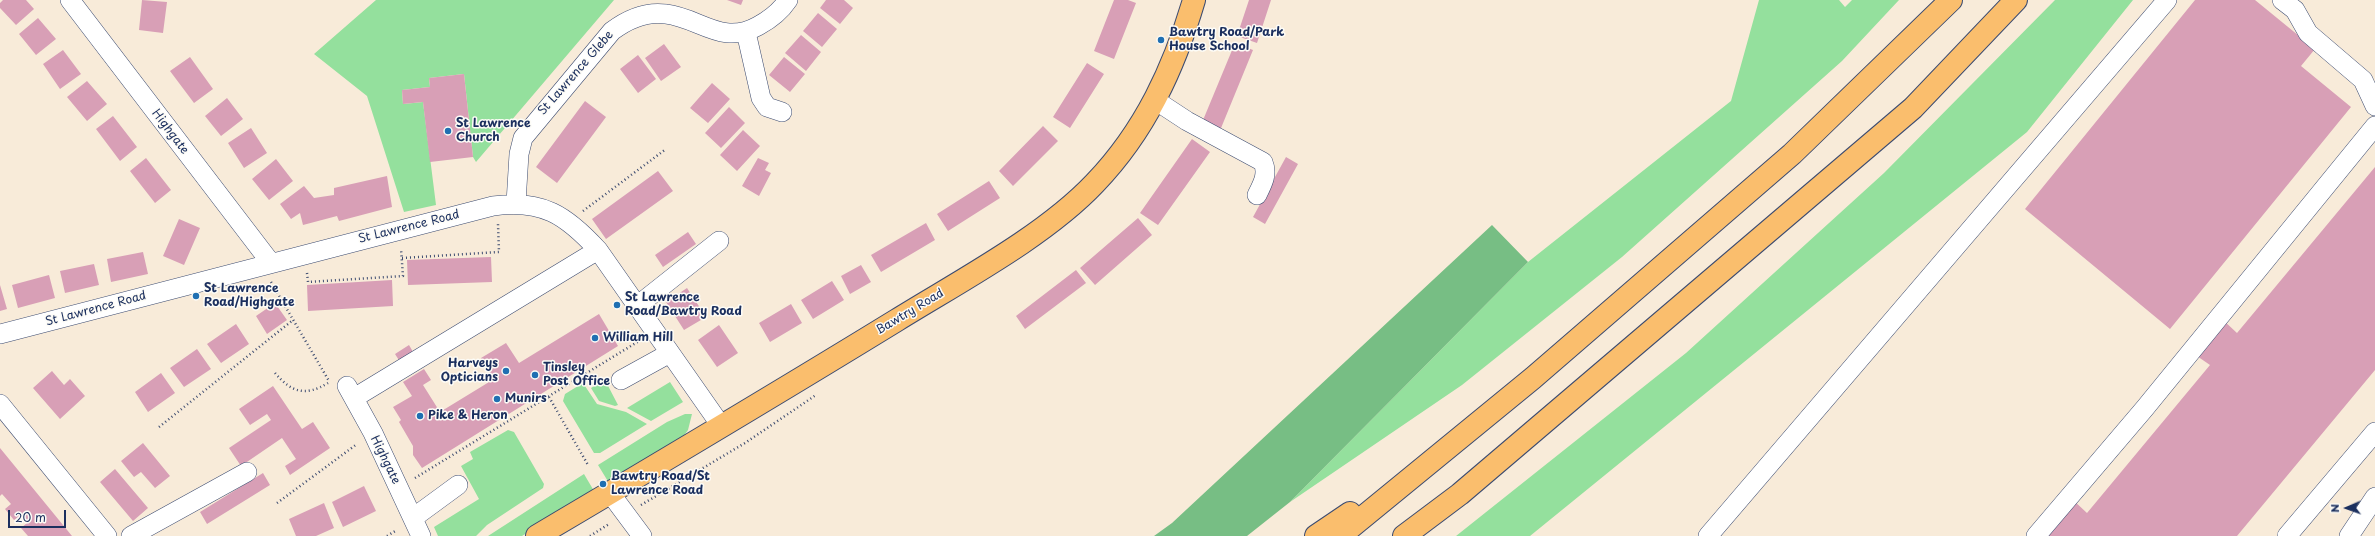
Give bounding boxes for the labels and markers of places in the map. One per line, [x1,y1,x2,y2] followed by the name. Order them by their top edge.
[1169,26,1284,54] place label: Bawtry Road/Park House School
[1156,35,1166,45] marker: Bawtry Road/Park House School
[456,117,531,145] place label: St Lawrence Church
[443,126,453,136] marker: St Lawrence Church
[204,282,294,310] place label: St Lawrence Road/Highgate
[191,291,201,301] marker: St Lawrence Road/Highgate
[625,291,742,319] place label: St Lawrence Road/Bawtry Road
[612,300,622,310] marker: St Lawrence Road/Bawtry Road
[603,331,673,345] place label: William Hill
[590,333,600,343] marker: William Hill
[441,357,498,385] place label: Harveys Opticians
[543,361,610,389] place label: Tinsley Post Office
[501,366,511,376] marker: Harveys Opticians
[530,370,540,380] marker: Tinsley Post Office
[505,392,547,406] place label: Munirs
[492,394,502,404] marker: Munirs
[428,409,508,423] place label: Pike & Heron
[415,411,425,421] marker: Pike & Heron
[611,470,710,498] place label: Bawtry Road/St Lawrence Road
[598,479,608,489] marker: Bawtry Road/St Lawrence Road

